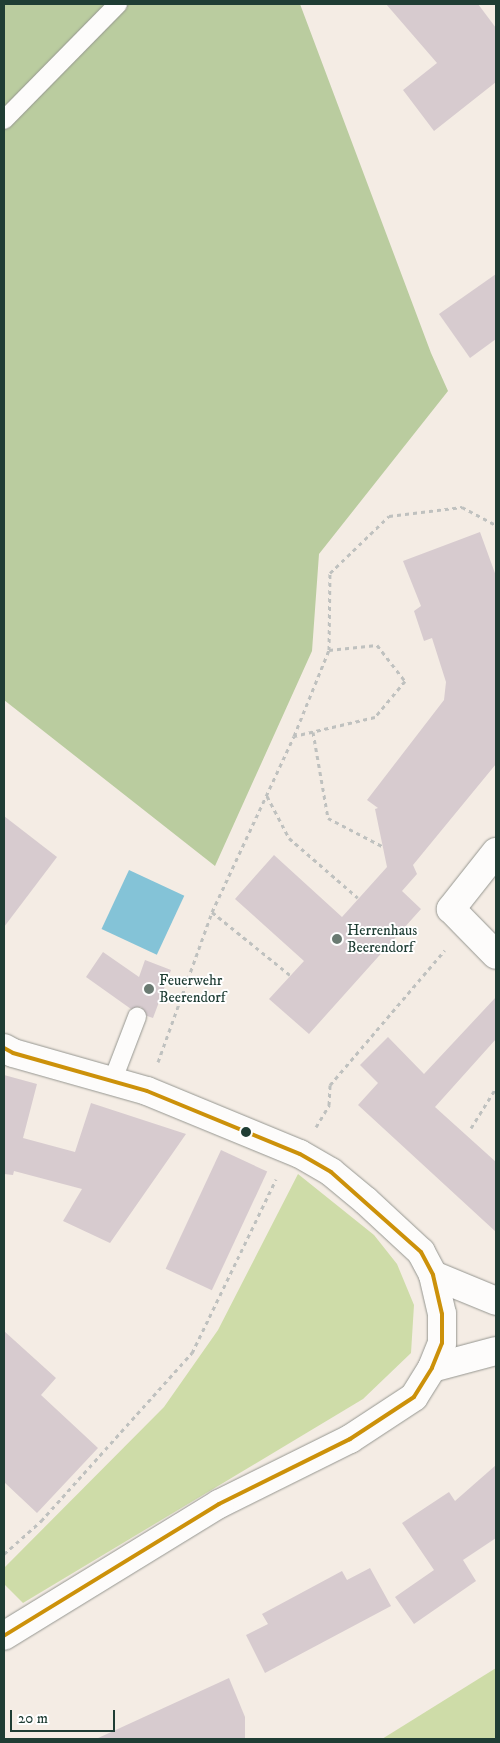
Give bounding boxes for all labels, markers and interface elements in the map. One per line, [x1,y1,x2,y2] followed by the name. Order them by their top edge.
[347,921,417,956] place label: Herrenhaus Beerendorf
[331,933,343,945] marker: Herrenhaus Beerendorf
[159,971,226,1006] place label: Feuerwehr Beerendorf
[143,983,155,995] marker: Feuerwehr Beerendorf
[241,1127,251,1137] unlabelled marker
[12,1700,118,1732] scale bar
[18,1709,48,1728] text: 20 m

